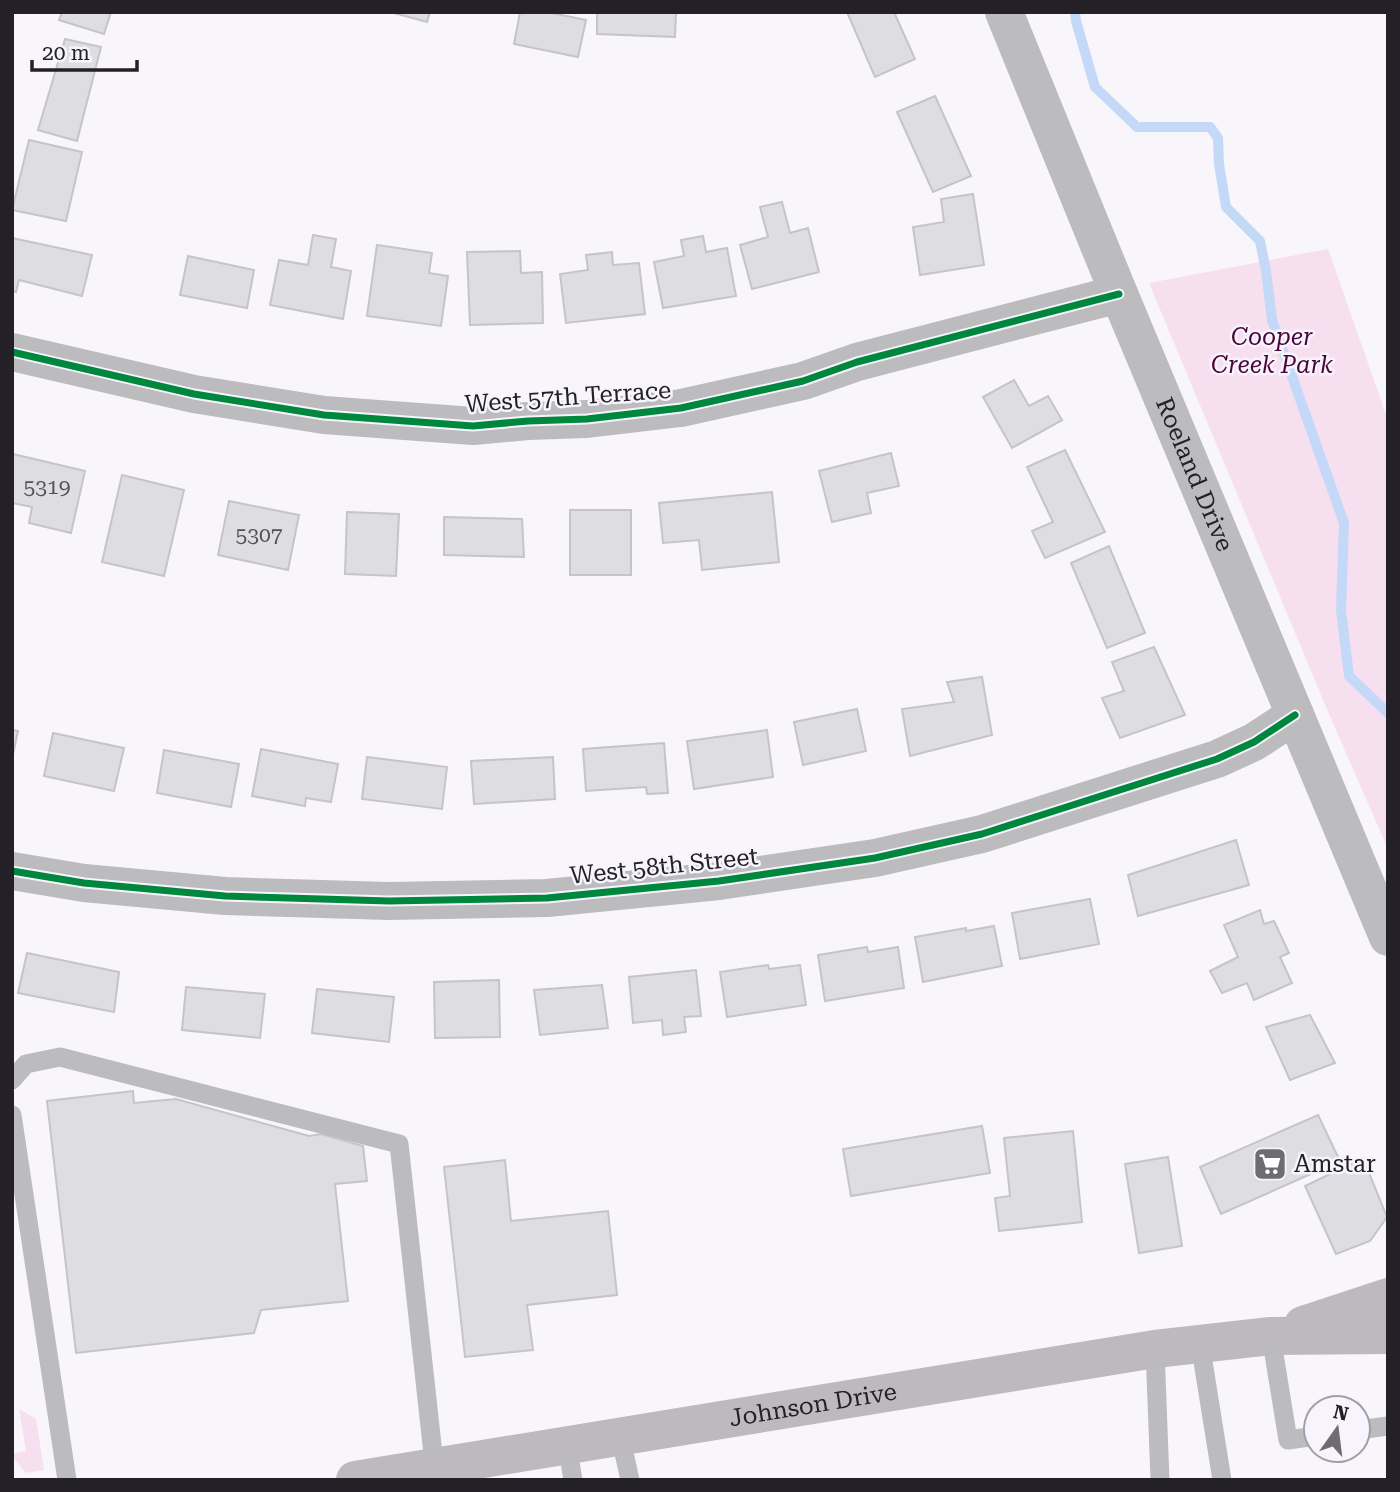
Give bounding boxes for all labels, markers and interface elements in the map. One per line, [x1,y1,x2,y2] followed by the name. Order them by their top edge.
[32,28,136,72] scale bar
[42,41,90,65] text: 20 m
[1211,323,1333,379] park label: Cooper Creek Park
[464,376,672,418] street label: West 57th Terrace
[1150,393,1239,555] street label: Roeland Drive
[23,475,71,499] house number: 5319
[235,523,283,547] house number: 5307
[568,842,760,890] street label: West 58th Street
[1251,1145,1289,1183] supermarket icon: Amstar
[1294,1150,1376,1178] place label: Amstar
[727,1378,899,1433] street label: Johnson Drive
[1302,1394,1372,1464] north arrow
[1331,1400,1351,1426] text: N

